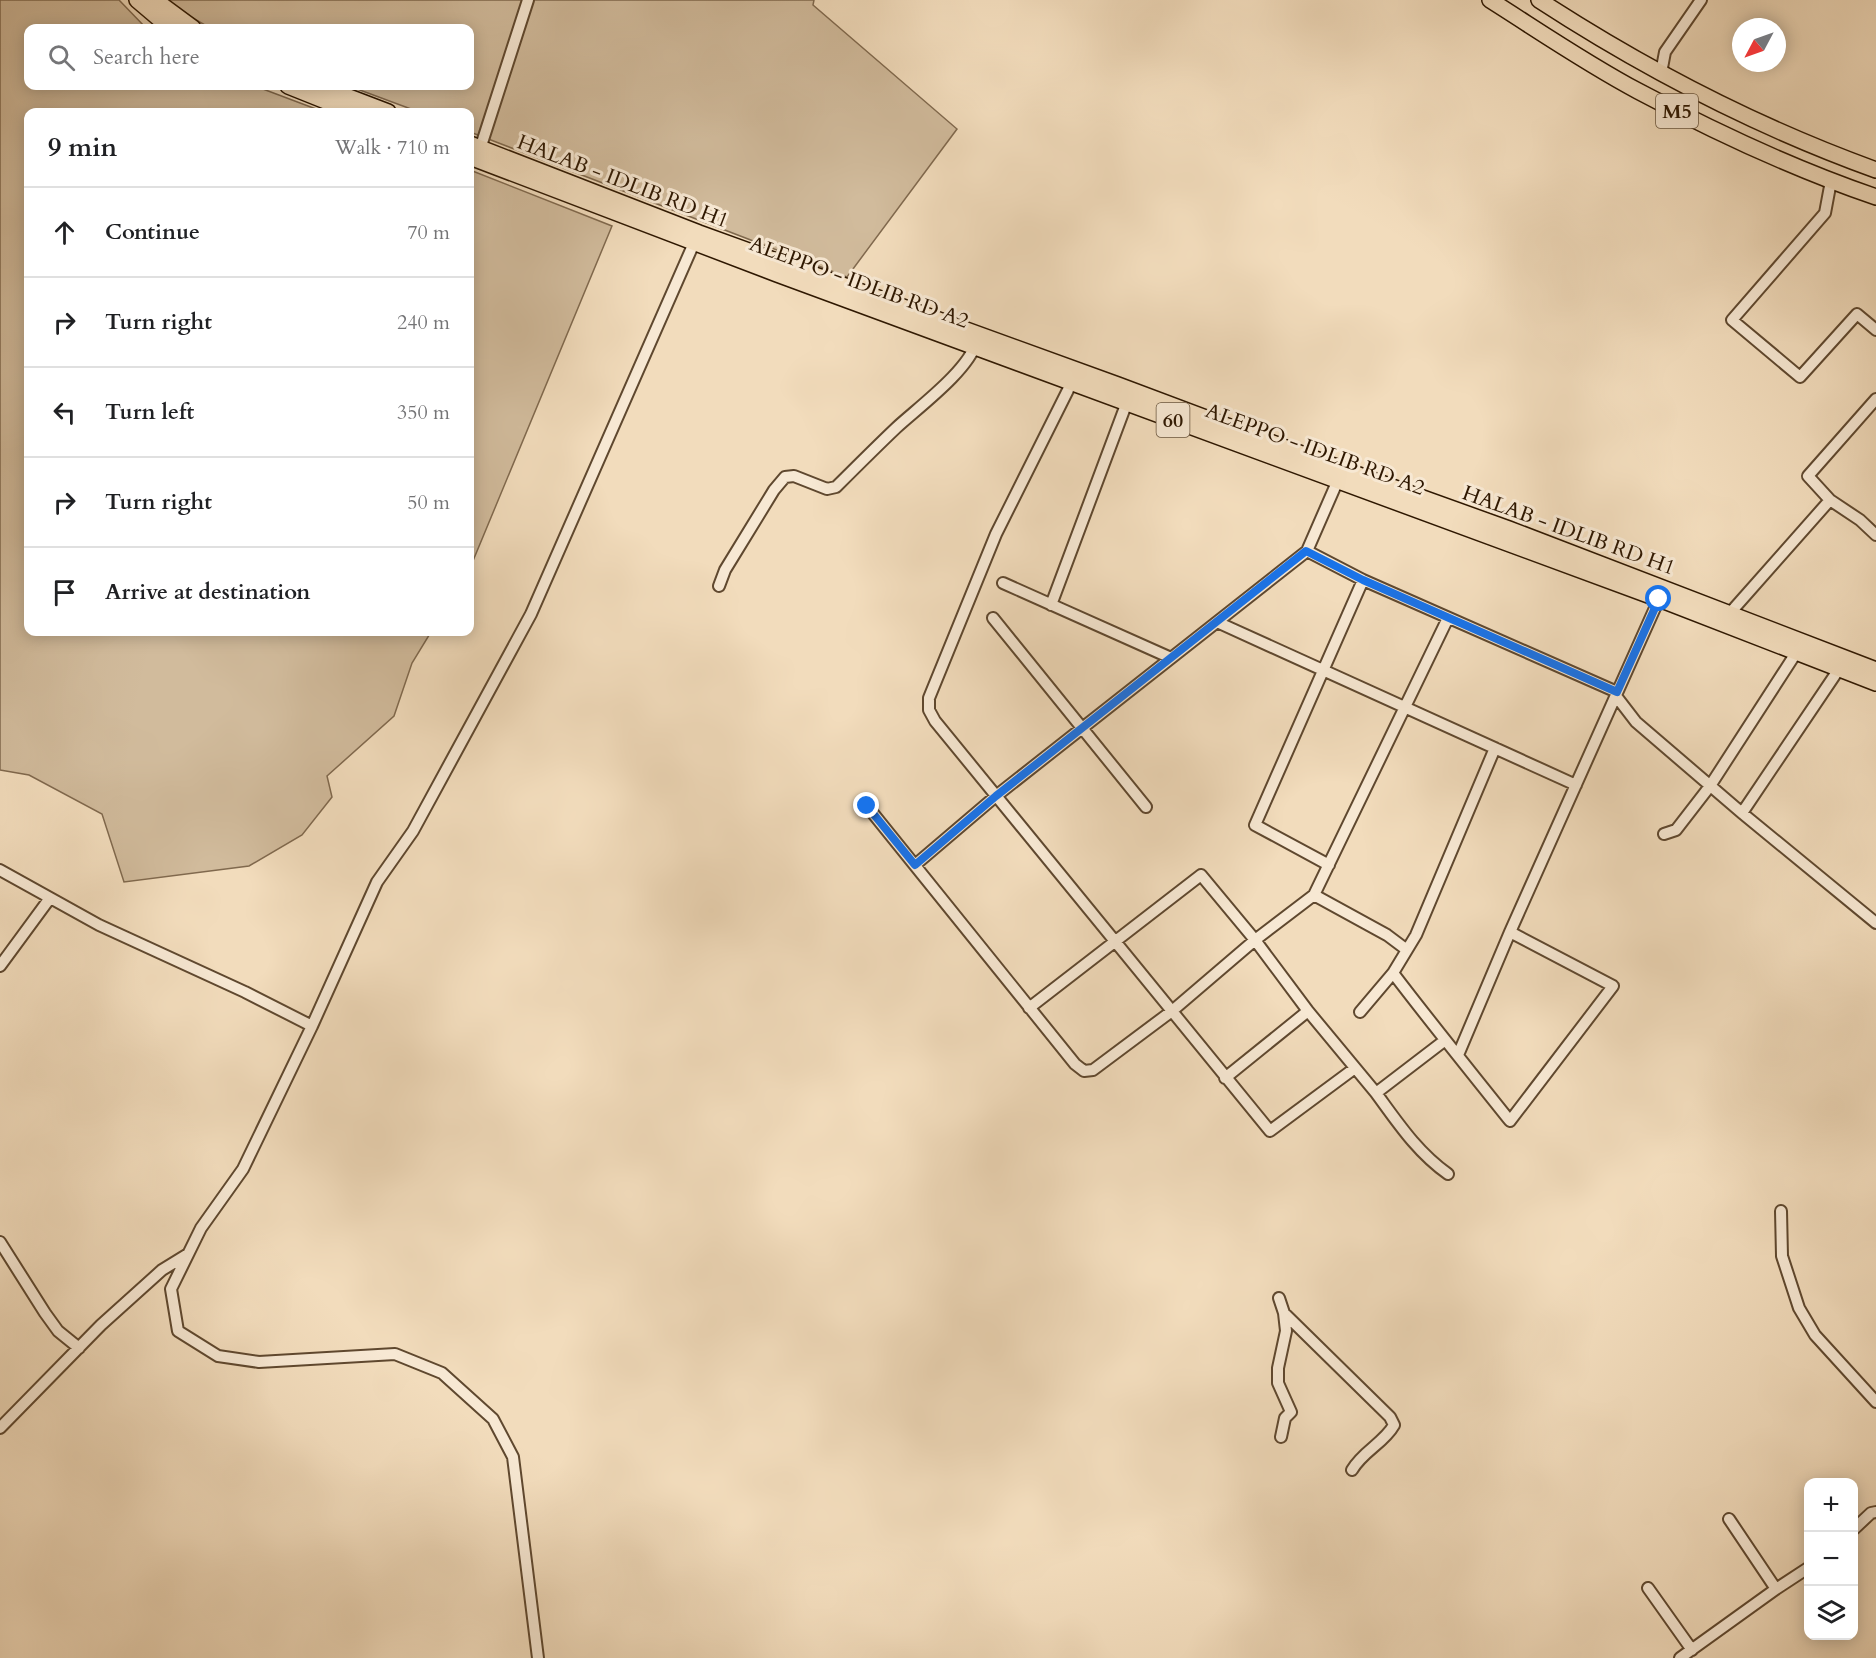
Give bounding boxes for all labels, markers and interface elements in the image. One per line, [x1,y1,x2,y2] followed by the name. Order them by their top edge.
[1732,18,1786,72] north arrow
[24,24,474,90] search box
[45,41,78,74] icon: search
[93,42,200,72] text: Search here
[1656,94,1698,128] road number: M5
[513,128,733,235] street label: HALAB - IDLIB RD H1
[48,130,117,165] text: 9 min
[335,134,450,161] text: Walk · 710 m
[48,216,81,249] icon: ahead
[105,217,200,247] text: Continue
[407,219,450,246] text: 70 m
[745,229,973,336] street label: ALEPPO - IDLIB RD A2
[48,306,81,339] icon: right
[105,307,212,337] text: Turn right
[397,309,450,336] text: 240 m
[48,396,81,429] icon: left
[1201,396,1429,503] street label: ALEPPO - IDLIB RD A2
[105,397,194,427] text: Turn left
[397,399,450,426] text: 350 m
[1156,403,1190,437] road number: 60
[1458,478,1679,583] street label: HALAB - IDLIB RD H1
[48,486,81,519] icon: right
[105,487,212,517] text: Turn right
[407,489,450,516] text: 50 m
[48,576,81,609] icon: arrive
[105,577,310,607] text: Arrive at destination
[1645,585,1671,611] route start
[853,792,879,818] route end
[1804,1478,1858,1640] map controls
[1804,1478,1858,1532] button: +
[1804,1532,1858,1586] button: −
[1804,1586,1858,1640] button: layers

